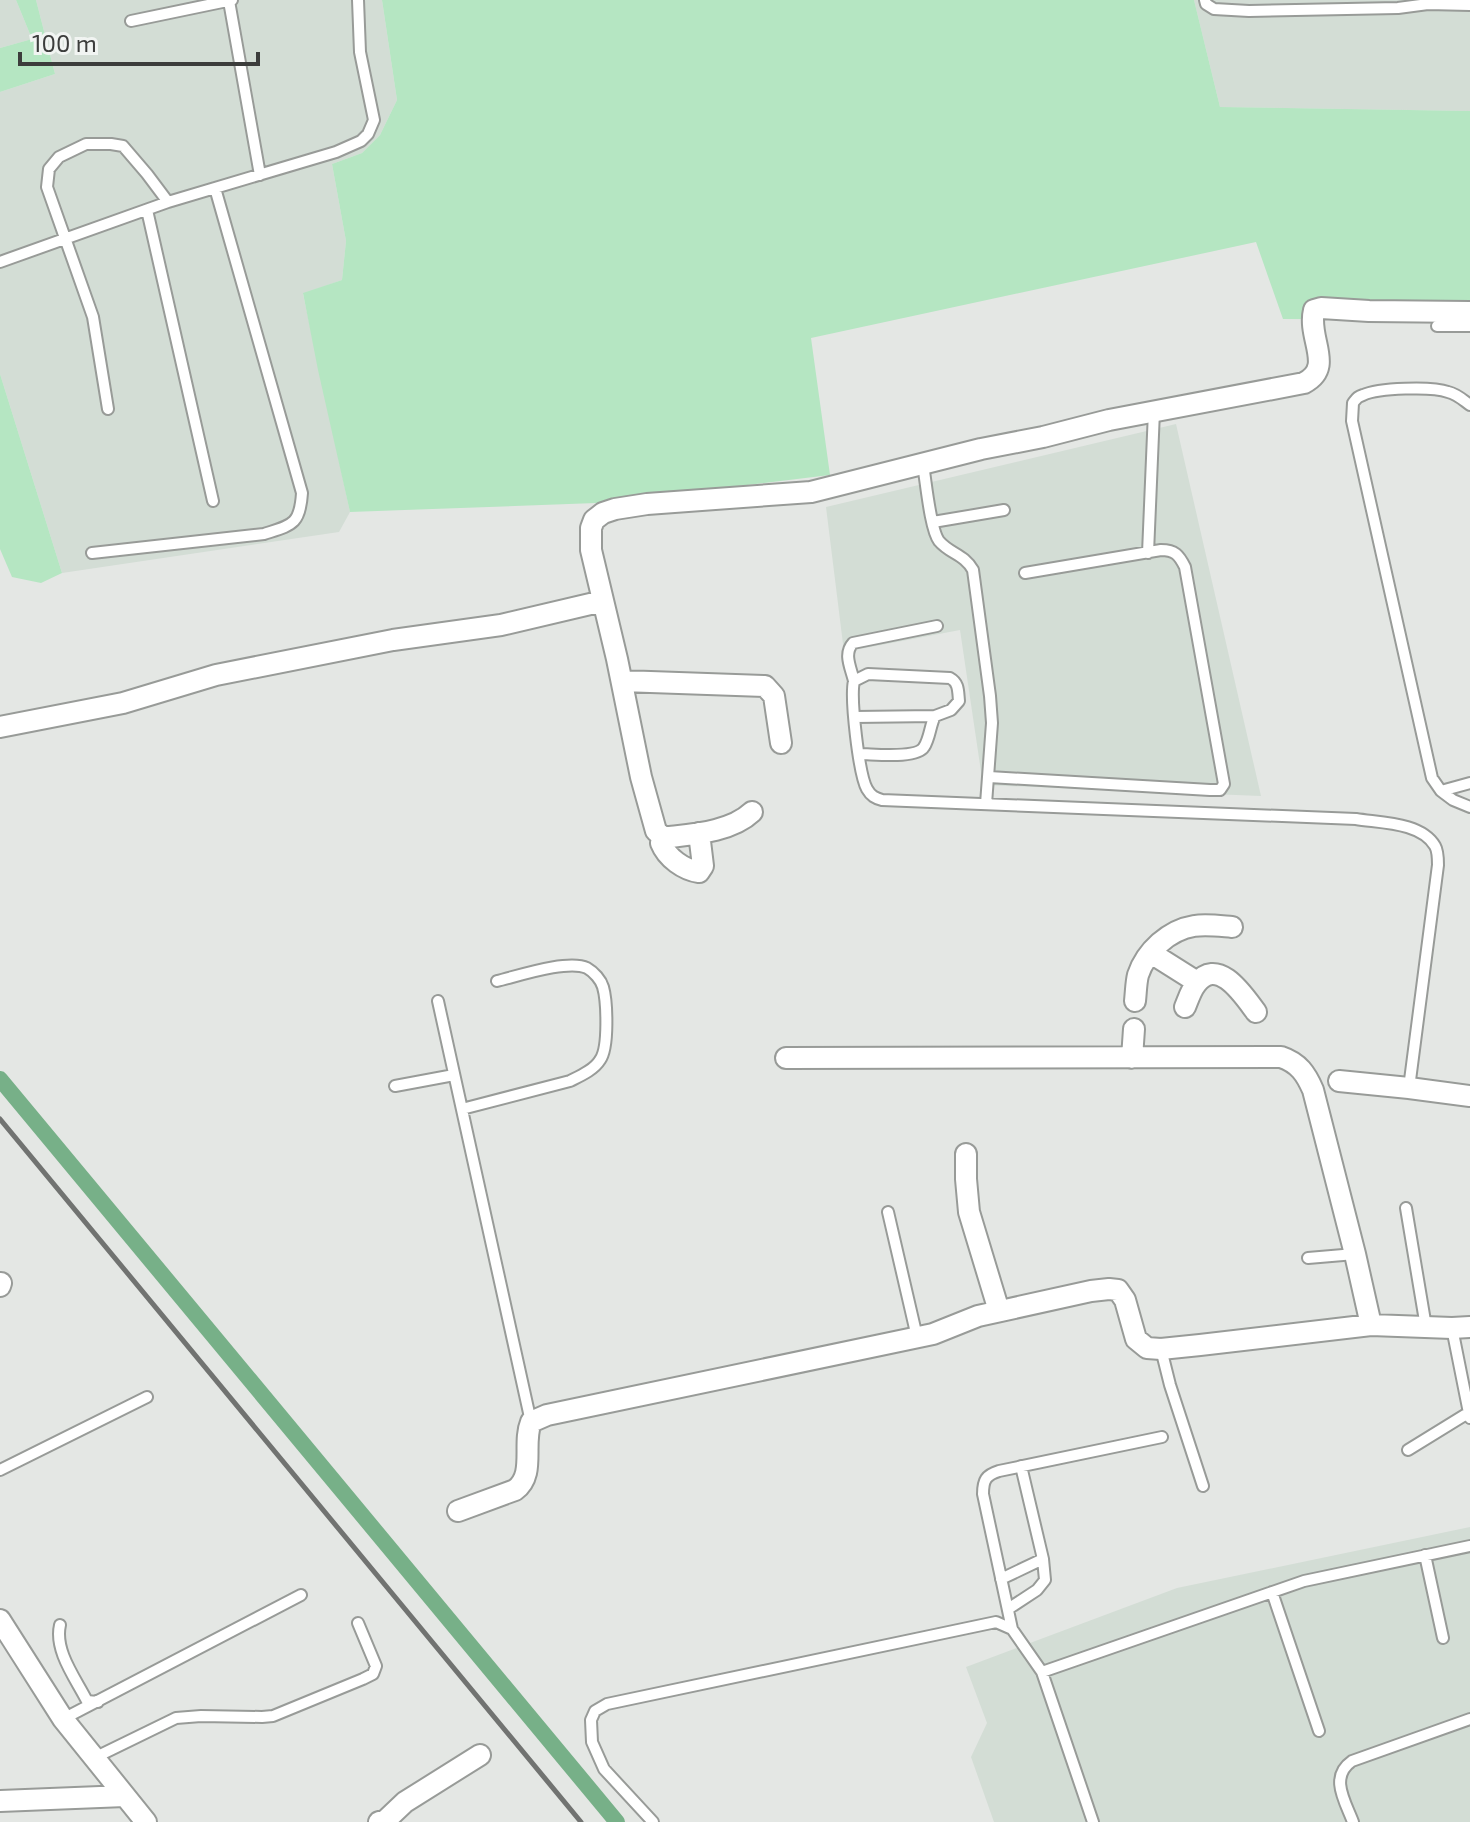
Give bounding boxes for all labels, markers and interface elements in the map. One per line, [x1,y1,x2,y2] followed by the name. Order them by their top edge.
[20,16,258,66] scale bar
[32,28,97,57] text: 100 m

